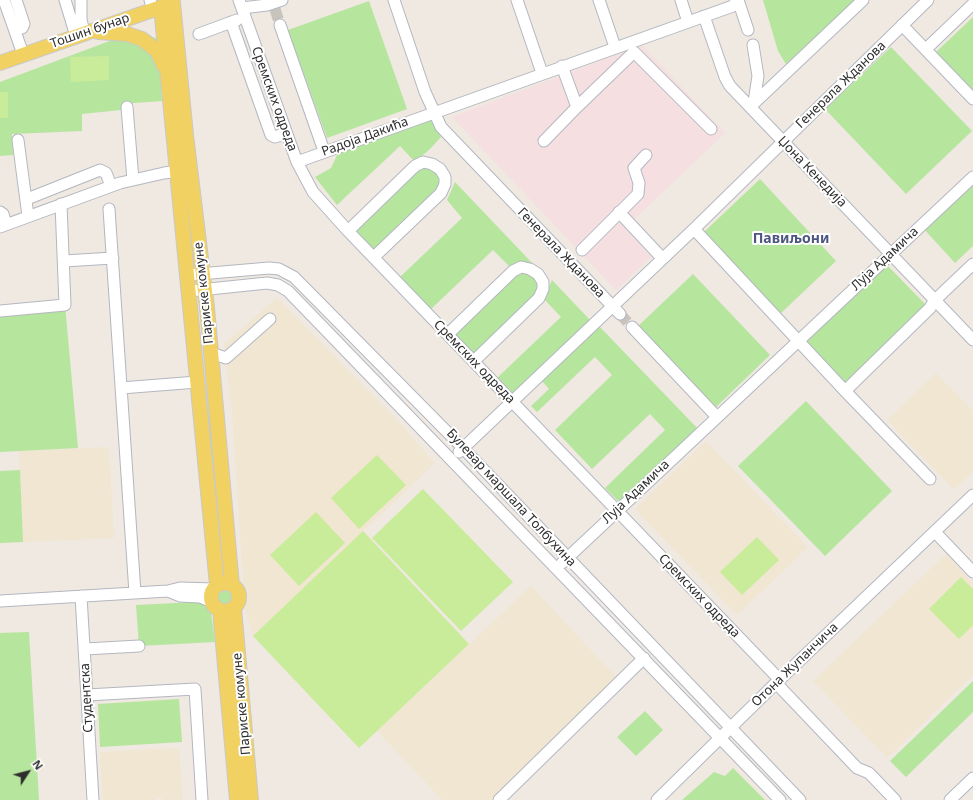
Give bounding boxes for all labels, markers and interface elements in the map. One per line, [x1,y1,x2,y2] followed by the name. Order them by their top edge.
[48,10,132,52] street label: Тошин бунар
[793,38,889,132] street label: Генерала Жданова
[248,44,300,154] street label: Сремских одреда
[319,114,411,160] street label: Радоја Дакића
[774,133,850,211] street label: Џона Кенедија
[514,205,608,301] street label: Генерала Жданова
[848,224,922,294] street label: Луја Адамича
[753,231,829,247] district label: Павиљони
[191,241,217,345] street label: Париске комуне
[430,317,518,407] street label: Сремских одреда
[443,426,579,570] street label: Булевар маршала Толбухина
[599,457,673,527] street label: Луја Адамича
[655,551,743,641] street label: Сремских одреда
[749,620,841,710] street label: Отона Жупанчича
[230,652,254,756] street label: Париске комуне
[77,663,97,733] street label: Студентска
[8,752,48,792] north arrow
[29,757,47,773] text: N

